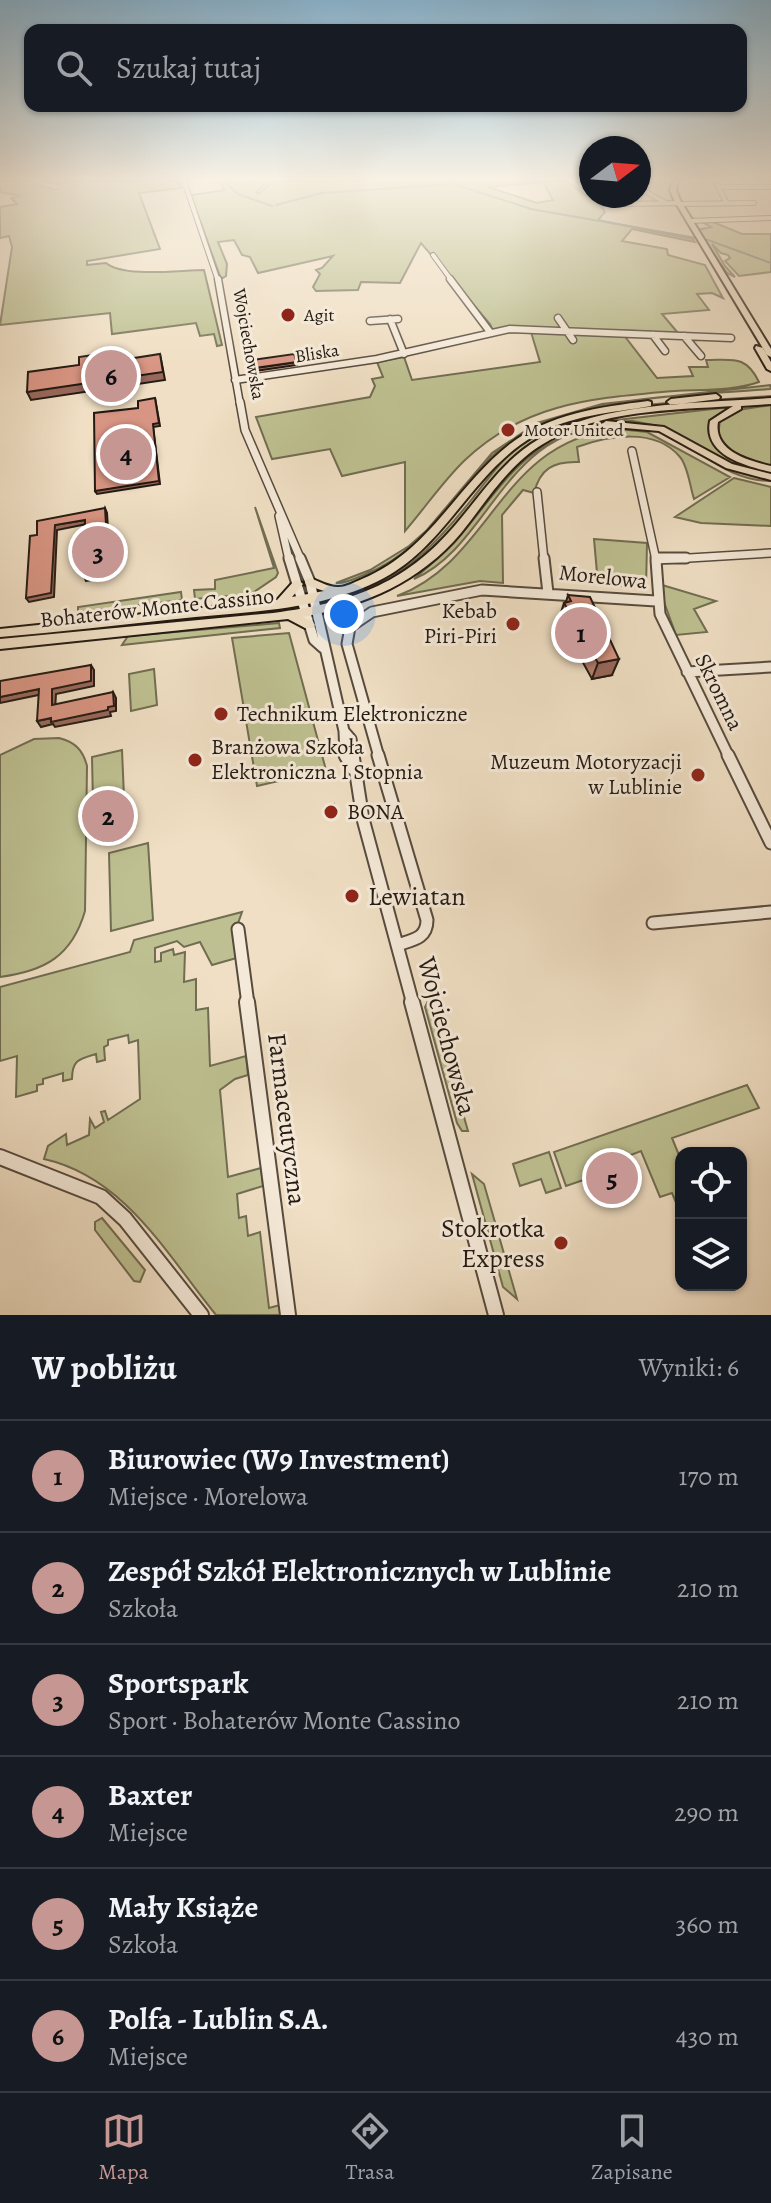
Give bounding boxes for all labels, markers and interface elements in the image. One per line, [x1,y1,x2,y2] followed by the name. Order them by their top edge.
[24,24,747,112] search box
[52,46,96,90] icon: search
[116,48,261,88] text: Szukaj tutaj
[579,136,651,208] north arrow
[227,286,271,402] street label: Wojciechowska
[303,303,335,327] place label: Agit
[279,306,297,324] marker: Agit
[293,338,341,368] street label: Bliska
[85,346,137,406] pin: 6
[524,418,624,442] place label: Motor United
[499,421,517,439] marker: Motor United
[100,424,152,484] pin: 4
[72,522,124,582] pin: 3
[557,557,649,597] street label: Morelowa
[38,581,276,635] street label: Bohaterów Monte Cassino
[324,594,364,634] your location
[424,596,497,651] place label: Kebab Piri-Piri
[555,603,607,663] pin: 1
[504,615,522,633] marker: Kebab Piri-Piri
[688,649,751,736] street label: Skromna
[237,699,468,729] place label: Technikum Elektroniczne
[212,705,230,723] marker: Technikum Elektroniczne
[211,732,424,787] place label: Branżowa Szkoła Elektroniczna I Stopnia
[490,747,682,802] place label: Muzeum Motoryzacji w Lublinie
[186,751,204,769] marker: Branżowa Szkoła Elektroniczna I Stopnia
[689,766,707,784] marker: Muzeum Motoryzacji w Lublinie
[82,786,134,846] pin: 2
[347,797,405,827] place label: BONA
[322,803,340,821] marker: BONA
[368,879,466,914] place label: Lewiatan
[343,887,361,905] marker: Lewiatan
[409,952,485,1119] street label: Wojciechowska
[259,1031,315,1207] street label: Farmaceutyczna
[675,1147,747,1291] map controls
[675,1147,747,1219] button: locate
[586,1148,638,1208] pin: 5
[441,1211,545,1276] place label: Stokrotka Express
[675,1219,747,1291] button: layers
[552,1234,570,1252] marker: Stokrotka Express
[32,1344,177,1391] text: W pobliżu
[639,1350,739,1385] text: Wyniki: 6
[108,1439,450,1479] text: Biurowiec (W9 Investment)
[53,1459,63,1494] text: 1
[679,1459,739,1494] text: 170 m
[108,1479,308,1514] text: Miejsce · Morelowa
[108,1551,611,1591] text: Zespół Szkół Elektronicznych w Lublinie
[52,1571,64,1606] text: 2
[677,1571,739,1606] text: 210 m
[108,1591,178,1626] text: Szkoła
[108,1663,248,1703] text: Sportspark
[52,1683,64,1718] text: 3
[677,1683,739,1718] text: 210 m
[108,1703,460,1738] text: Sport · Bohaterów Monte Cassino
[108,1775,192,1815] text: Baxter
[52,1795,64,1830] text: 4
[674,1795,739,1830] text: 290 m
[108,1815,188,1850] text: Miejsce
[108,1887,258,1927] text: Mały Książe
[52,1907,64,1942] text: 5
[676,1907,739,1942] text: 360 m
[108,1927,178,1962] text: Szkoła
[108,1999,329,2039] text: Polfa - Lublin S.A.
[52,2019,64,2054] text: 6
[676,2019,739,2054] text: 430 m
[108,2039,188,2074] text: Miejsce
[98,2109,149,2187] tab: Mapa
[346,2109,394,2187] tab: Trasa
[591,2109,673,2187] tab: Zapisane

